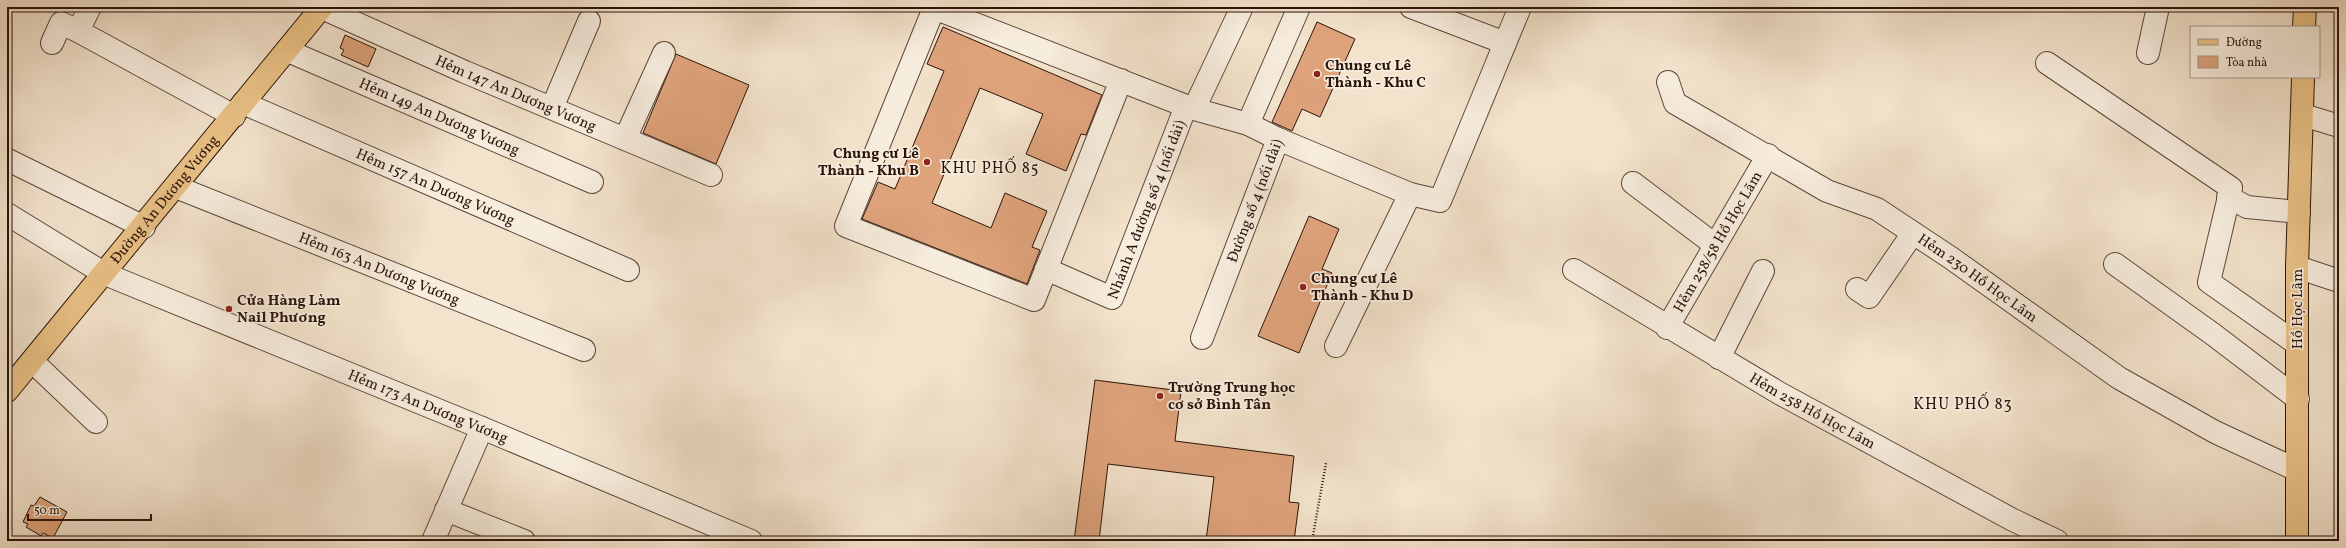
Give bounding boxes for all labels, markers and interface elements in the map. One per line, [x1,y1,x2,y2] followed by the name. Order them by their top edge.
[2190,26,2320,78] legend
[2226,35,2262,51] text: Đường
[431,51,599,138] street label: Hẻm 147 An Dương Vương
[2226,55,2267,71] text: Tòa nhà
[1325,56,1426,94] place label: Chung cư Lê Thành - Khu C
[1312,69,1322,79] marker: Chung cư Lê Thành - Khu C
[355,74,523,162] street label: Hẻm 149 An Dương Vương
[1103,117,1192,303] street label: Nhánh A đường số 4 (nối dài)
[106,131,225,269] street label: Đường An Dương Vương
[1223,136,1289,266] street label: Đường số 4 (nối dài)
[352,144,518,232] street label: Hẻm 157 An Dương Vương
[818,144,919,182] place label: Chung cư Lê Thành - Khu B
[941,156,1039,180] district label: KHU PHỐ 85
[922,157,932,167] marker: Chung cư Lê Thành - Khu B
[1669,168,1768,317] street label: Hẻm 258/58 Hồ Học Lãm
[295,228,463,311] street label: Hẻm 163 An Dương Vương
[1913,230,2041,328] street label: Hẻm 230 Hồ Học Lãm
[1311,269,1413,307] place label: Chung cư Lê Thành - Khu D
[2288,269,2309,349] street label: Hồ Học Lãm
[1298,282,1308,292] marker: Chung cư Lê Thành - Khu D
[237,291,341,329] place label: Cửa Hàng Làm Nail Phương
[224,304,234,314] marker: Cửa Hàng Làm Nail Phương
[344,365,511,450] street label: Hẻm 173 An Dương Vương
[1745,368,1879,455] street label: Hẻm 258 Hồ Học Lãm
[1168,378,1295,416] place label: Trường Trung học cơ sở Bình Tân
[1155,391,1165,401] marker: Trường Trung học cơ sở Bình Tân
[1913,392,2013,416] district label: KHU PHỐ 83
[28,496,151,522] scale bar
[34,503,60,519] text: 50 m

